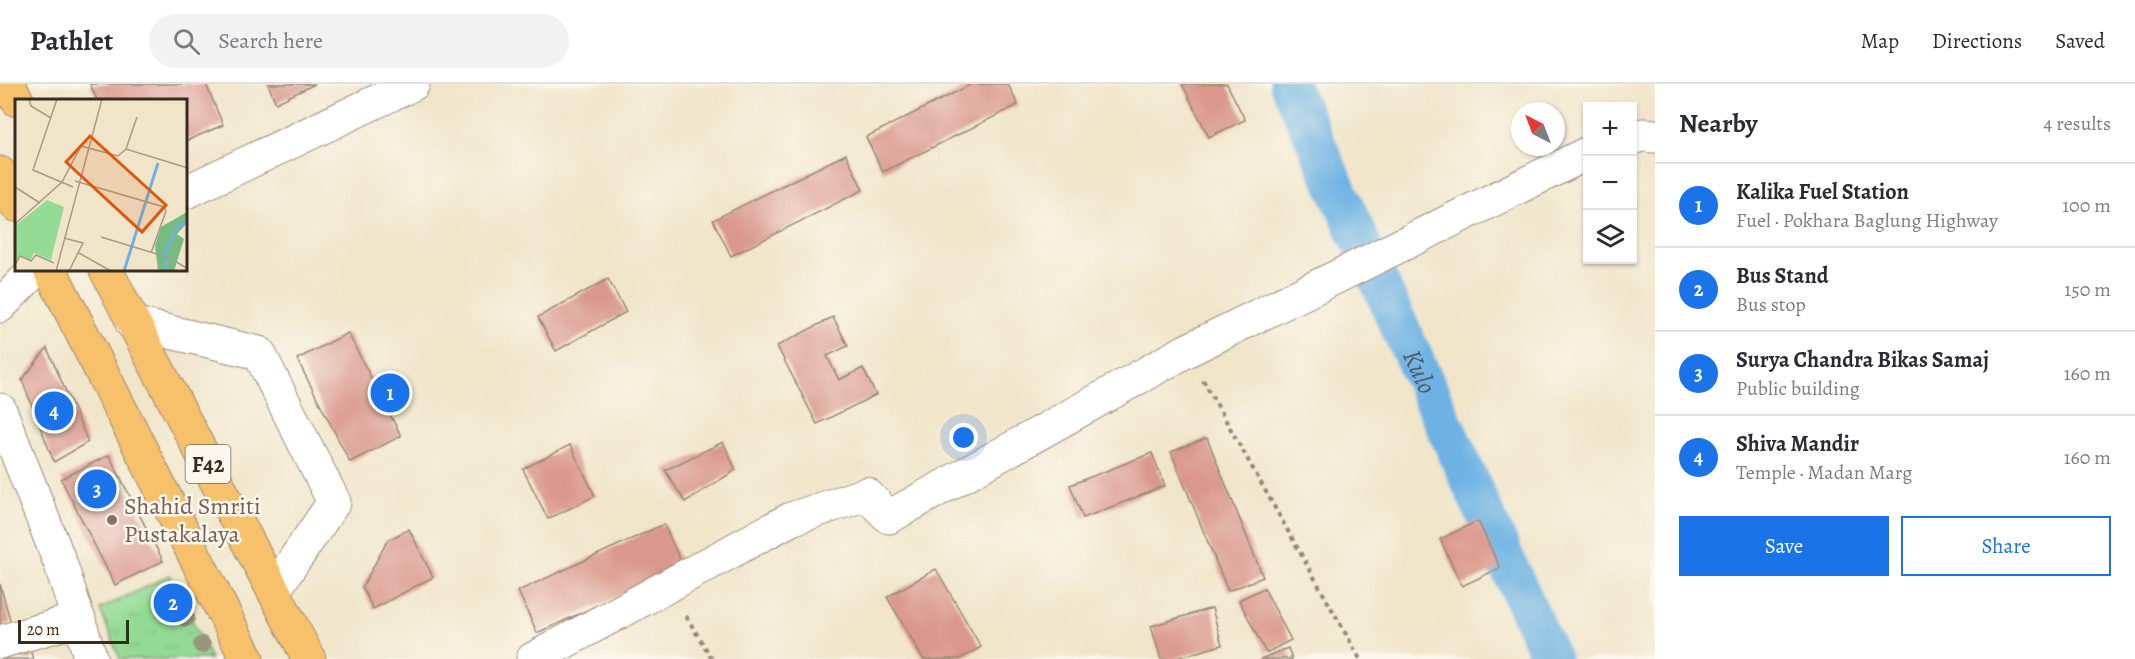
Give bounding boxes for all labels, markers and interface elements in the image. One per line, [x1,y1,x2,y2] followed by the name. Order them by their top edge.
[149,14,569,68] search box
[30,22,113,60] text: Pathlet
[170,25,203,58] icon: search
[218,26,323,56] text: Search here
[1861,27,1899,55] text: Map
[1932,27,2022,55] text: Directions
[2055,27,2105,55] text: Saved
[15,99,188,272] inset map
[1511,102,1565,156] north arrow
[1583,102,1637,264] map controls
[1583,102,1637,156] button: +
[1679,106,1758,141] text: Nearby
[2043,110,2111,137] text: 4 results
[1583,156,1637,210] button: −
[1736,177,1909,207] text: Kalika Fuel Station
[1695,192,1702,219] text: 1
[2062,192,2111,219] text: 100 m
[1736,207,1998,234] text: Fuel · Pokhara Baglung Highway
[1583,210,1637,264] button: layers
[1736,261,1829,291] text: Bus Stand
[1694,276,1703,303] text: 2
[2064,276,2111,303] text: 150 m
[1736,291,1806,318] text: Bus stop
[1394,344,1445,399] water label: Kulo
[1736,345,1989,375] text: Surya Chandra Bikas Samaj
[1694,360,1703,387] text: 3
[2064,360,2111,387] text: 160 m
[370,370,410,416] pin: 1
[1736,375,1860,402] text: Public building
[34,388,74,434] pin: 4
[949,423,978,452] your location
[1736,429,1859,459] text: Shiva Mandir
[1694,444,1703,471] text: 4
[2064,444,2111,471] text: 160 m
[186,445,230,483] road number: F42
[1736,459,1912,486] text: Temple · Madan Marg
[78,466,116,512] pin: 3
[124,490,261,550] place label: Shahid Smriti Pustakalaya
[105,513,119,527] marker: Shahid Smriti Pustakalaya
[1679,516,1889,576] button: Save
[1901,516,2111,576] button: Share
[154,580,192,626] pin: 2
[18,617,129,644] scale bar
[27,619,60,641] text: 20 m

